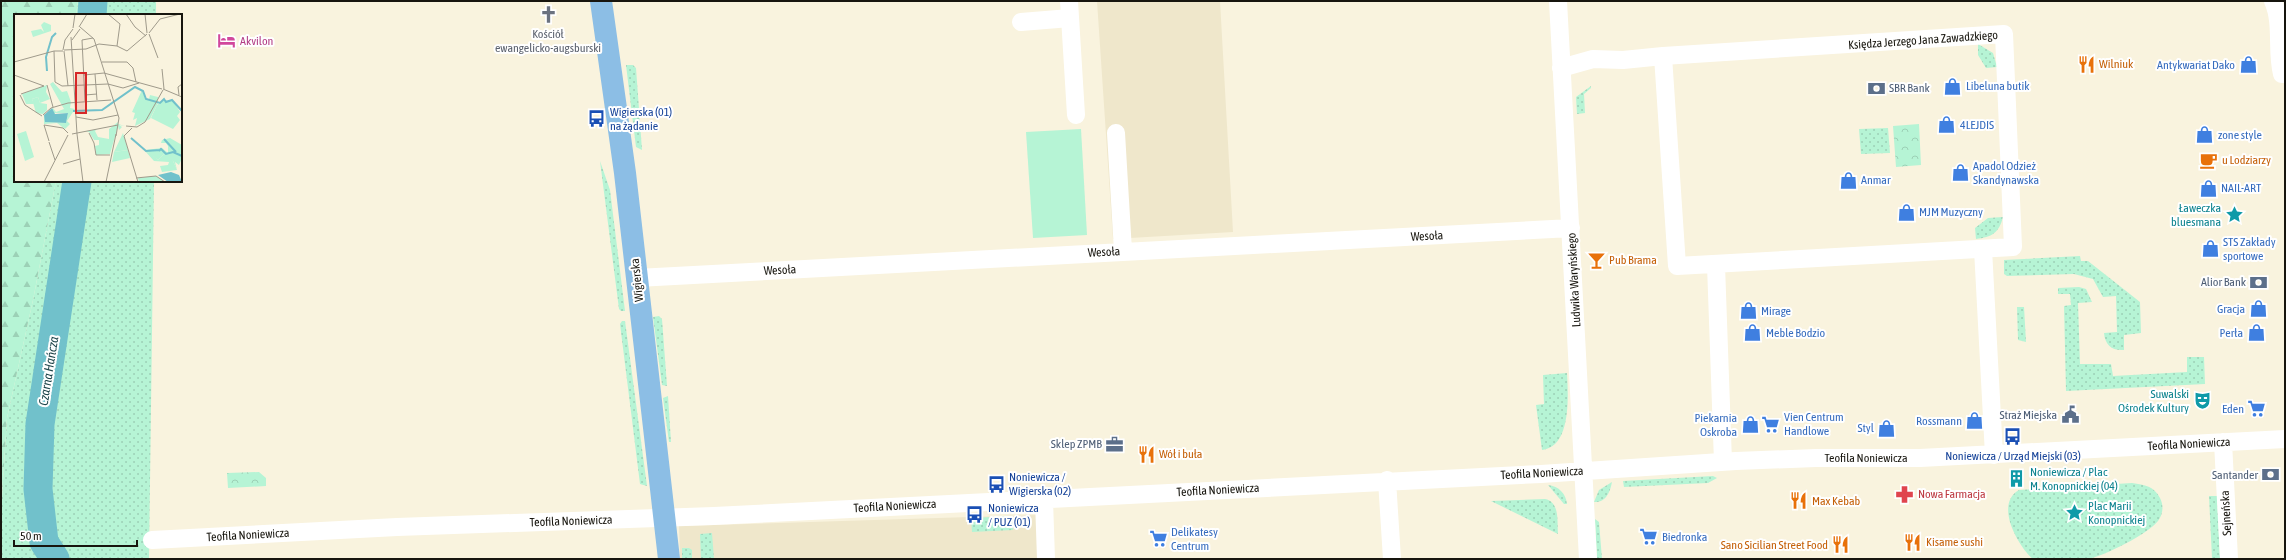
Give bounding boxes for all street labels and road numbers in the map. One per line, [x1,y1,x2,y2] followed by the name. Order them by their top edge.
[1848,28,1999,52] street label: Księdza Jerzego Jana Zawadzkiego
[1410,228,1444,244] street label: Wesoła
[1565,232,1583,328] street label: Ludwika Waryńskiego
[1087,244,1121,260] street label: Wesoła
[628,258,646,302] street label: Wigierska
[763,262,797,278] street label: Wesoła
[2147,435,2231,453] street label: Teofila Noniewicza
[1825,451,1907,465] street label: Teofila Noniewicza
[1500,464,1584,482] street label: Teofila Noniewicza
[1176,481,1260,499] street label: Teofila Noniewicza
[2218,490,2234,536] street label: Sejneńska
[853,497,937,515] street label: Teofila Noniewicza
[529,513,613,529] street label: Teofila Noniewicza
[206,526,290,544] street label: Teofila Noniewicza

